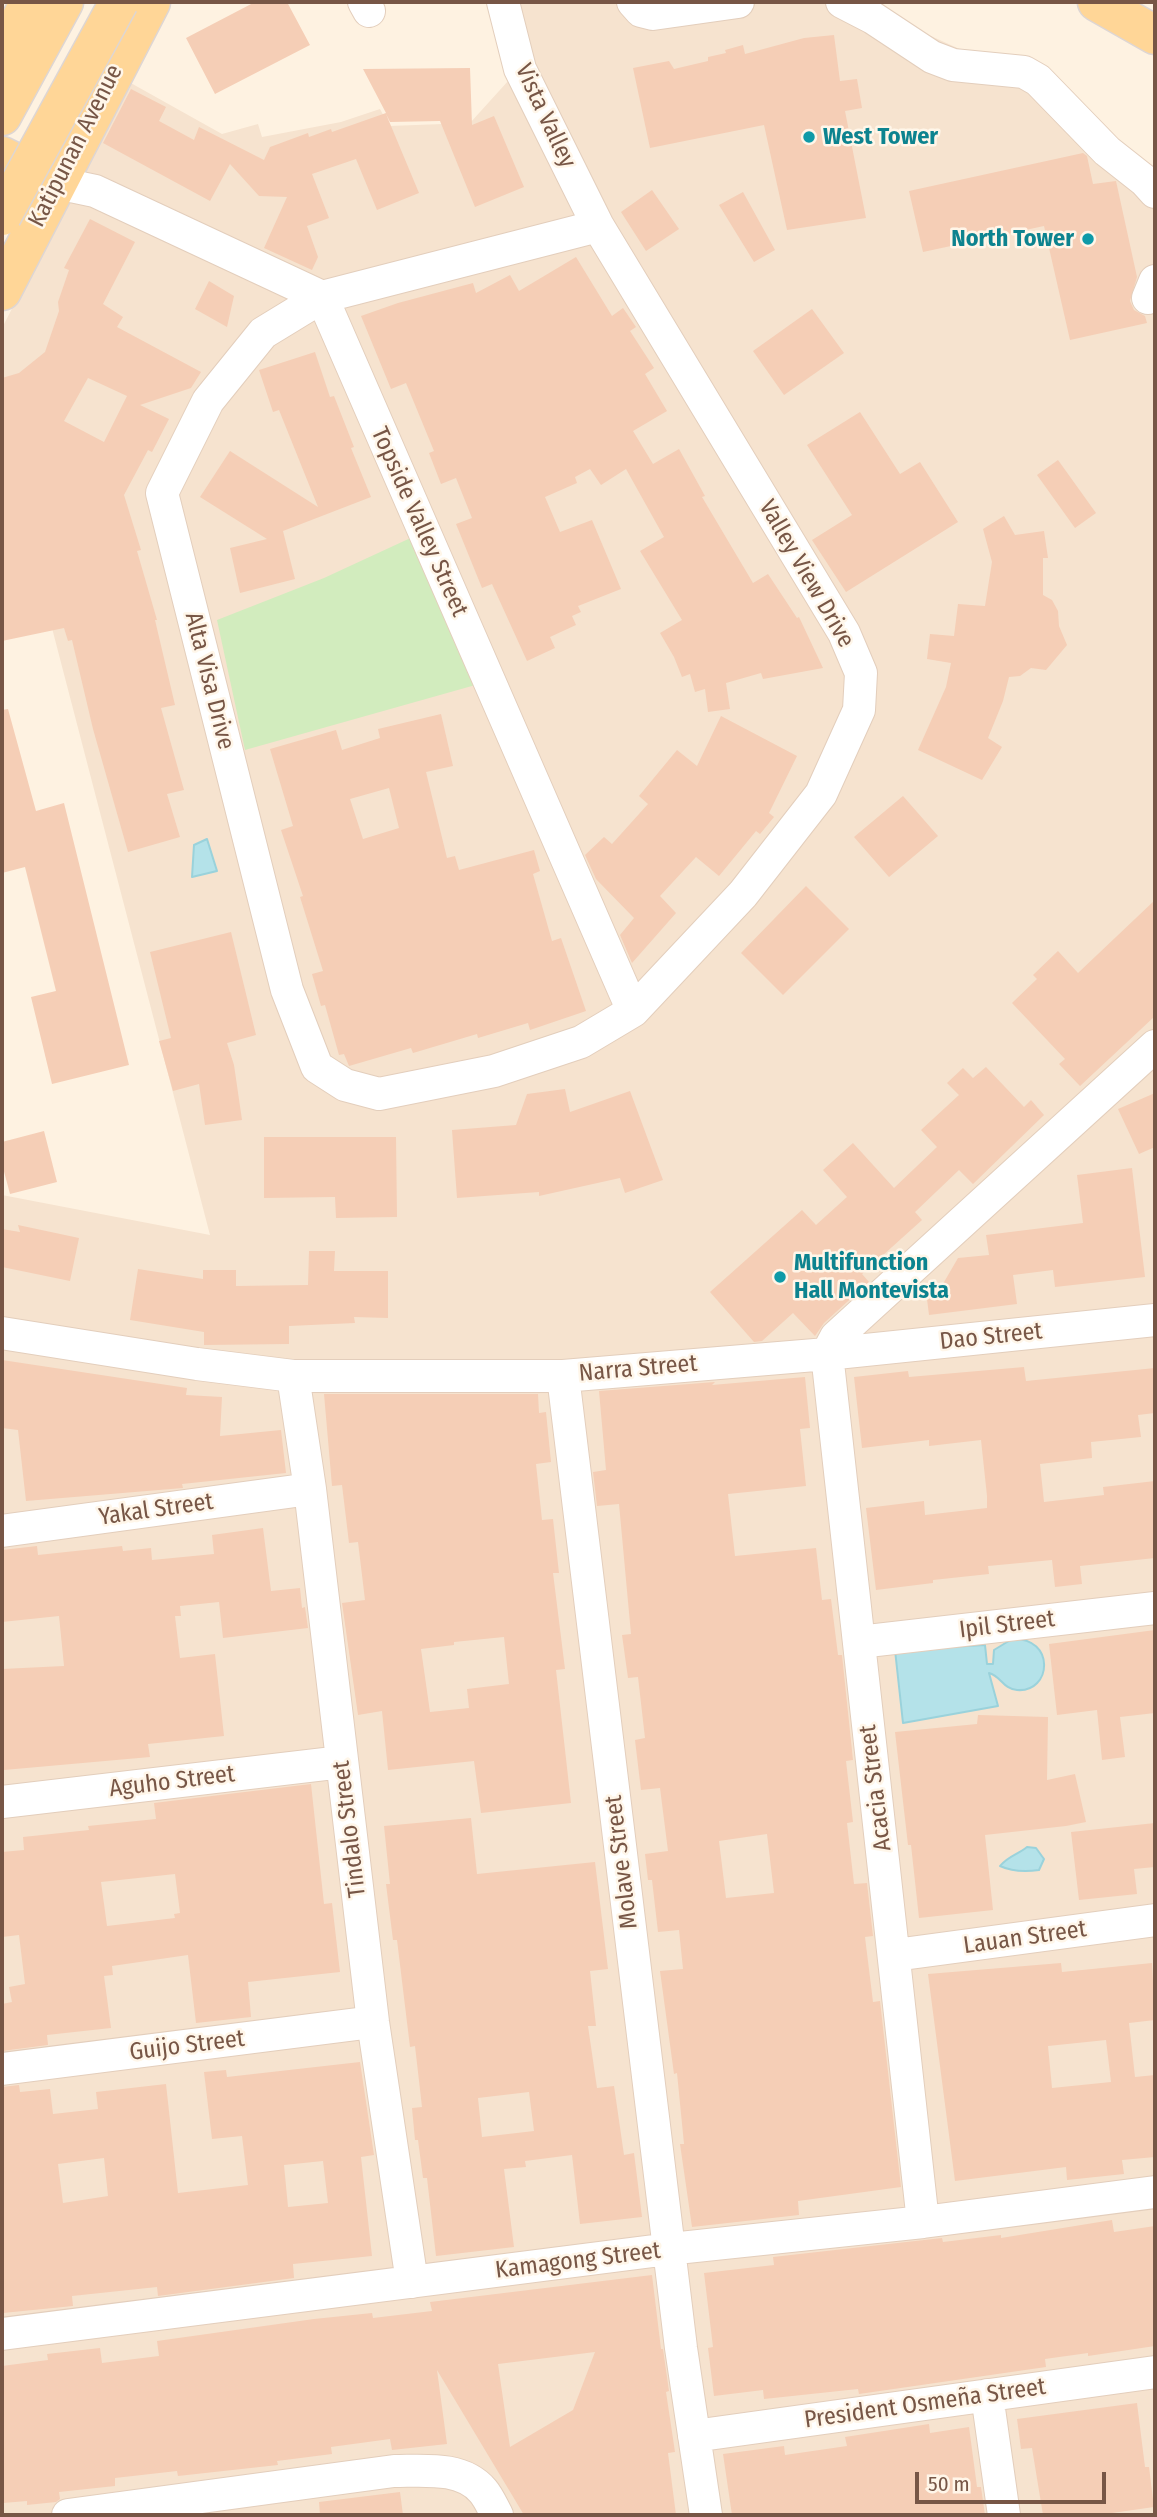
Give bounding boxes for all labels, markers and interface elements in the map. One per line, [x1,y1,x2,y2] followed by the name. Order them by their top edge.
[508,59,582,173] street label: Vista Valley
[23,60,129,232] street label: Katipunan Avenue
[823,123,938,151] place label: West Tower
[801,129,817,145] marker: West Tower
[951,225,1074,253] place label: North Tower
[1080,231,1096,247] marker: North Tower
[364,423,474,621] street label: Topside Valley Street
[752,495,860,653] street label: Valley View Drive
[178,609,240,753] street label: Alta Visa Drive
[794,1249,949,1305] place label: Multifunction Hall Montevista
[772,1269,788,1285] marker: Multifunction Hall Montevista
[938,1317,1044,1357] street label: Dao Street
[578,1349,698,1389] street label: Narra Street
[97,1488,215,1532] street label: Yakal Street
[958,1605,1056,1645] street label: Ipil Street
[854,1723,898,1853] street label: Acacia Street
[327,1759,373,1899] street label: Tindalo Street
[108,1760,236,1804] street label: Aguho Street
[600,1794,644,1930] street label: Molave Street
[962,1915,1088,1961] street label: Lauan Street
[128,2025,246,2067] street label: Guijo Street
[494,2237,662,2285] street label: Kamagong Street
[802,2373,1048,2435] street label: President Osmeña Street
[919,2458,1110,2502] scale bar
[928,2471,970,2497] text: 50 m

